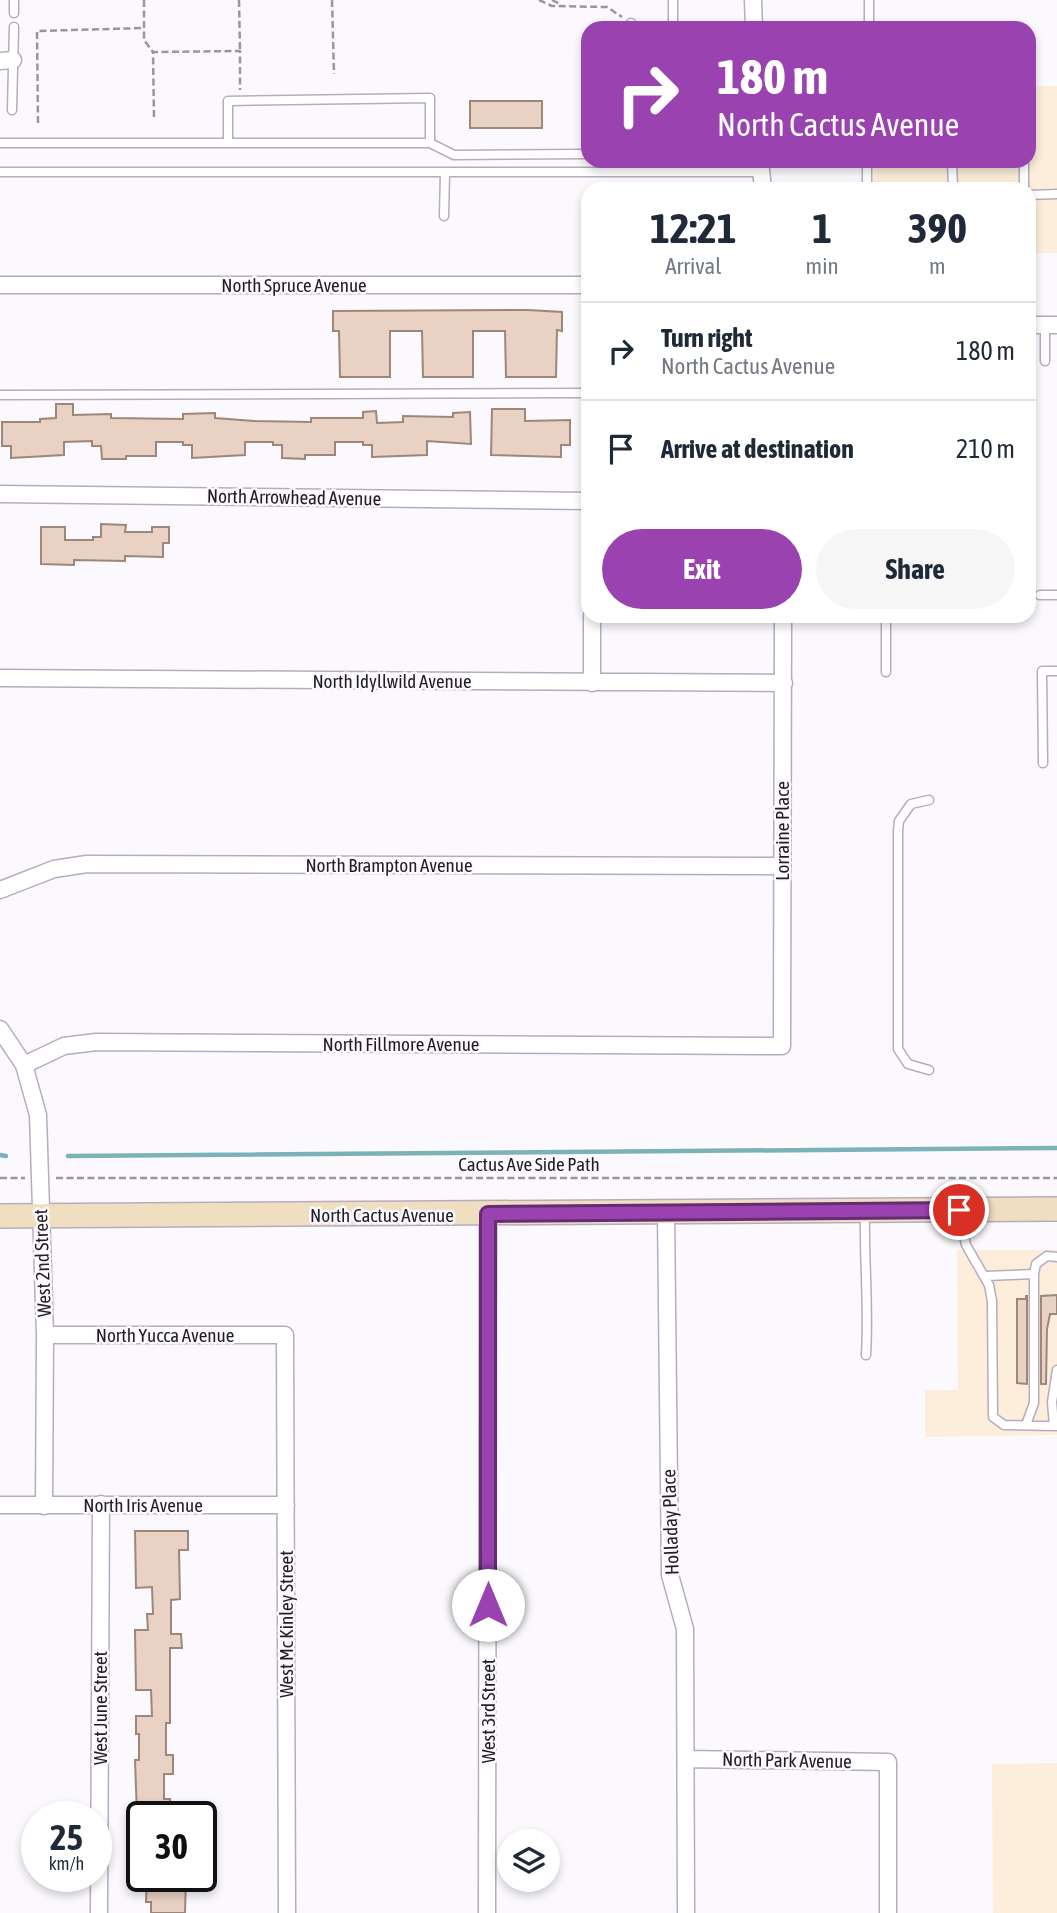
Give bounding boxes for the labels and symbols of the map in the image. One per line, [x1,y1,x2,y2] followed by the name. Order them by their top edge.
[221,274,367,296] street label: North Spruce Avenue
[207,484,381,510] street label: North Arrowhead Avenue
[312,670,472,692] street label: North Idyllwild Avenue
[771,781,793,881] street label: Lorraine Place
[305,854,473,876] street label: North Brampton Avenue
[323,1033,479,1055] street label: North Fillmore Avenue
[458,1153,600,1175] street label: Cactus Ave Side Path
[929,1180,989,1240] pin
[310,1204,454,1226] street label: North Cactus Avenue
[29,1209,55,1317] street label: West 2nd Street
[96,1324,234,1346] street label: North Yucca Avenue
[657,1469,683,1575] street label: Holladay Place
[83,1494,203,1516] street label: North Iris Avenue
[275,1550,297,1698] street label: West Mc Kinley Street
[451,1568,525,1642] position arrow
[89,1651,111,1765] street label: West June Street
[477,1659,499,1763] street label: West 3rd Street
[722,1748,852,1772] street label: North Park Avenue
[126,1801,217,1892] speed limit sign: 30

